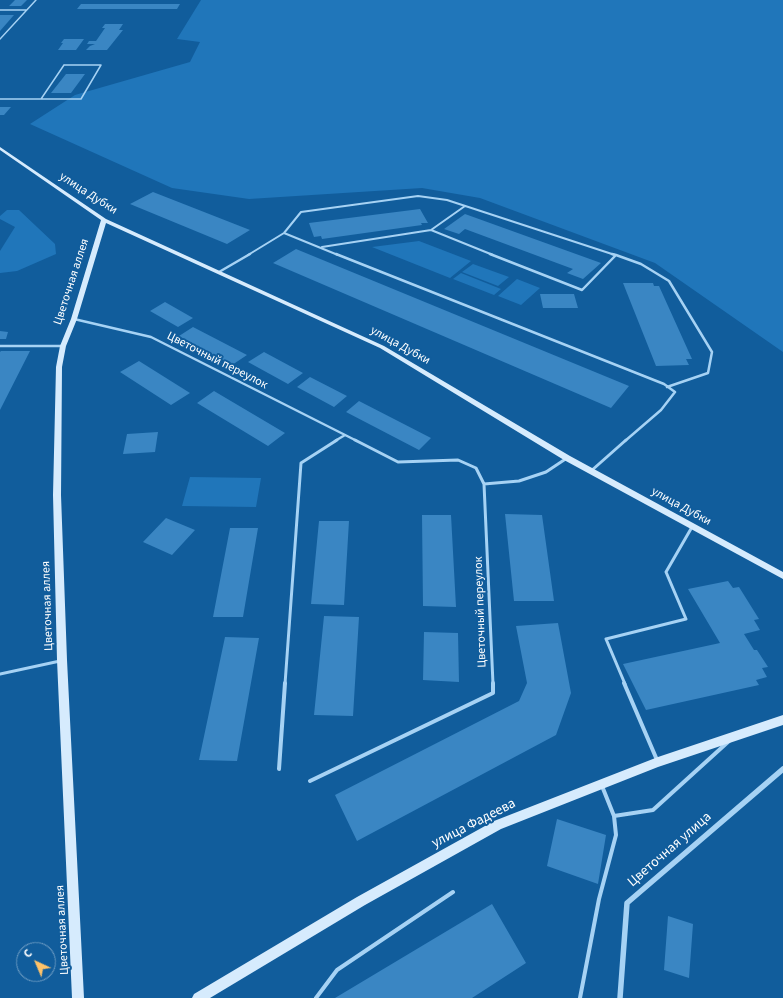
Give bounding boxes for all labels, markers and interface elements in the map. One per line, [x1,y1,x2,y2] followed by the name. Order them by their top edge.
[56,170,120,218] street label: улица Дубки
[51,237,93,327] street label: Цветочная аллея
[367,324,433,368] street label: улица Дубки
[164,329,270,393] street label: Цветочный переулок
[648,485,714,529] street label: улица Дубки
[472,556,490,668] street label: Цветочный переулок
[39,561,57,651] street label: Цветочная аллея
[429,796,519,852] street label: улица Фадеева
[625,809,715,891] street label: Цветочная улица
[53,885,73,975] street label: Цветочная аллея
[16,942,56,982] north arrow
[20,946,36,961] text: С

